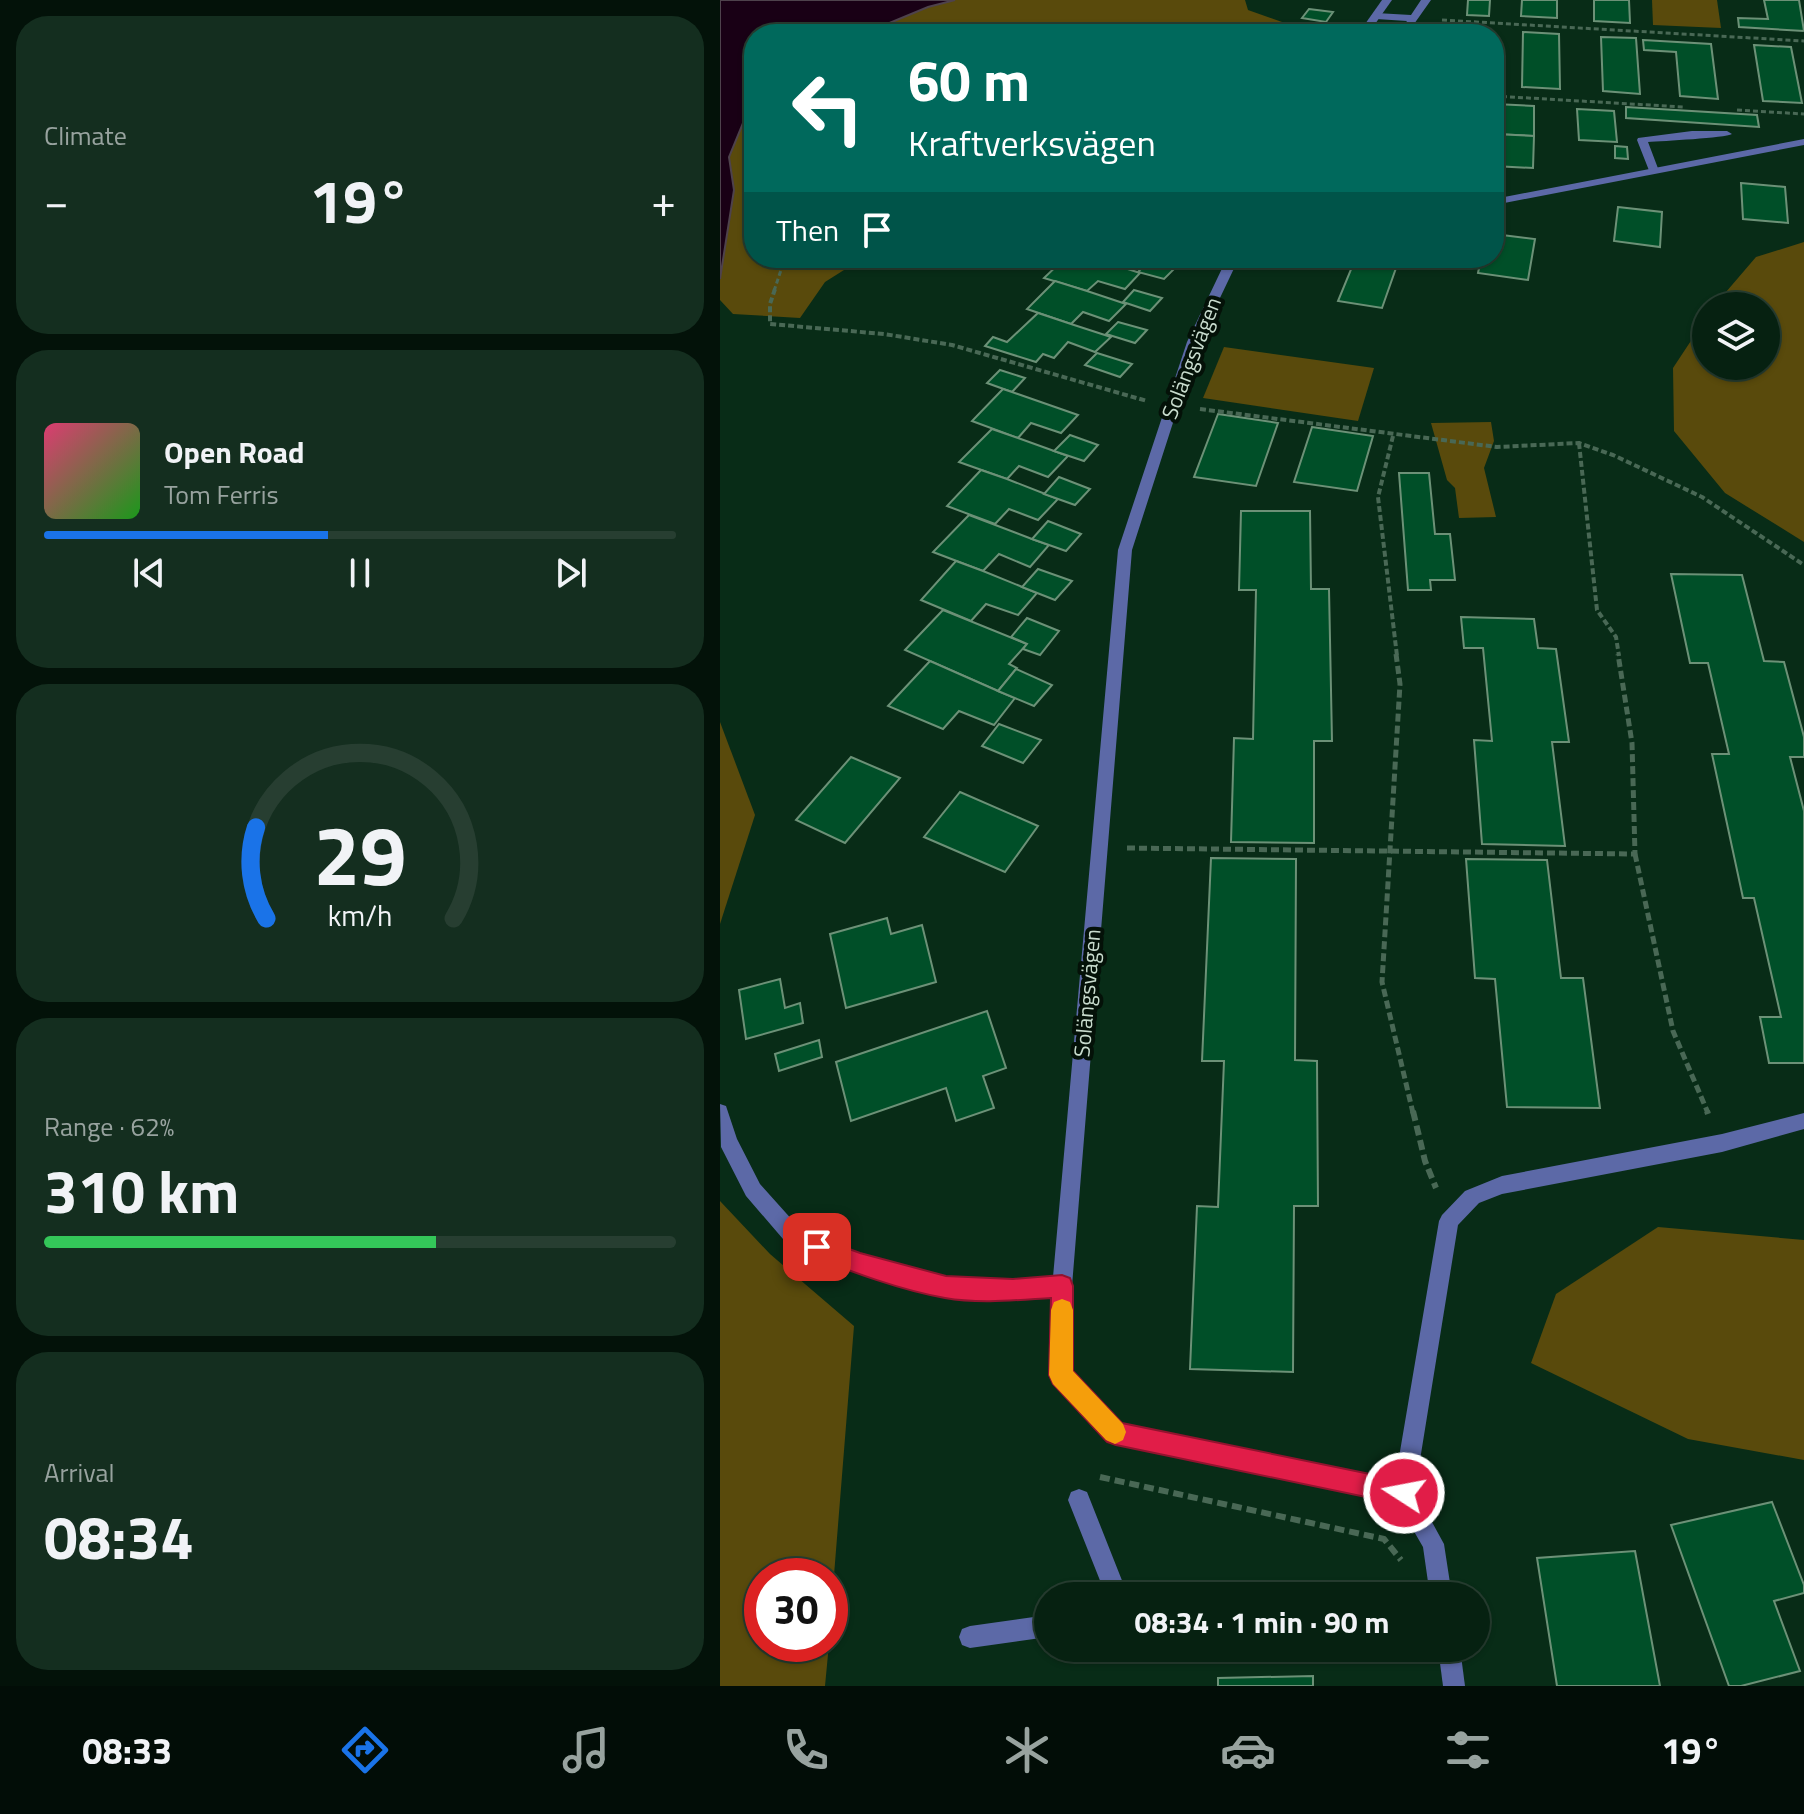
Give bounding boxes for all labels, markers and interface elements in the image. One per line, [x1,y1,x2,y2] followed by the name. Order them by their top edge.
[908,38,1030,123] text: 60 m
[776,56,880,160] icon: left
[908,115,1156,170] text: Kraftverksvägen
[44,116,127,155] text: Climate
[310,155,410,246] text: 19°
[44,167,69,234] text: −
[651,167,676,234] text: +
[776,207,839,253] text: Then
[855,208,899,252] icon: arrive
[1152,292,1230,424] street label: Solängsvägen
[1692,292,1780,380] map controls
[1692,292,1780,380] button: layers
[164,429,305,475] text: Open Road
[164,475,279,514] text: Tom Ferris
[127,551,171,595] icon: previous
[338,551,382,595] icon: pause
[549,551,593,595] icon: next
[313,791,407,917] text: 29
[328,894,392,937] text: km/h
[1064,928,1110,1058] street label: Solängsvägen
[44,1107,174,1146] text: Range · 62%
[44,1145,239,1236] text: 310 km
[783,1213,851,1281] pin
[795,1225,839,1269] icon: arrive
[1362,1451,1446,1535] position arrow
[44,1453,115,1492] text: Arrival
[44,1491,194,1582] text: 08:34
[744,1558,848,1662] speed limit sign: 30
[1135,1599,1389,1645] text: 08:34 · 1 min · 90 m
[337,1722,393,1778] icon: directions
[558,1722,614,1778] icon: music
[778,1722,834,1778] icon: phone
[999,1722,1055,1778] icon: climate
[1220,1722,1276,1778] icon: car
[1440,1722,1496,1778] icon: filters
[82,1723,172,1778] text: 08:33
[1661,1723,1722,1778] text: 19°

